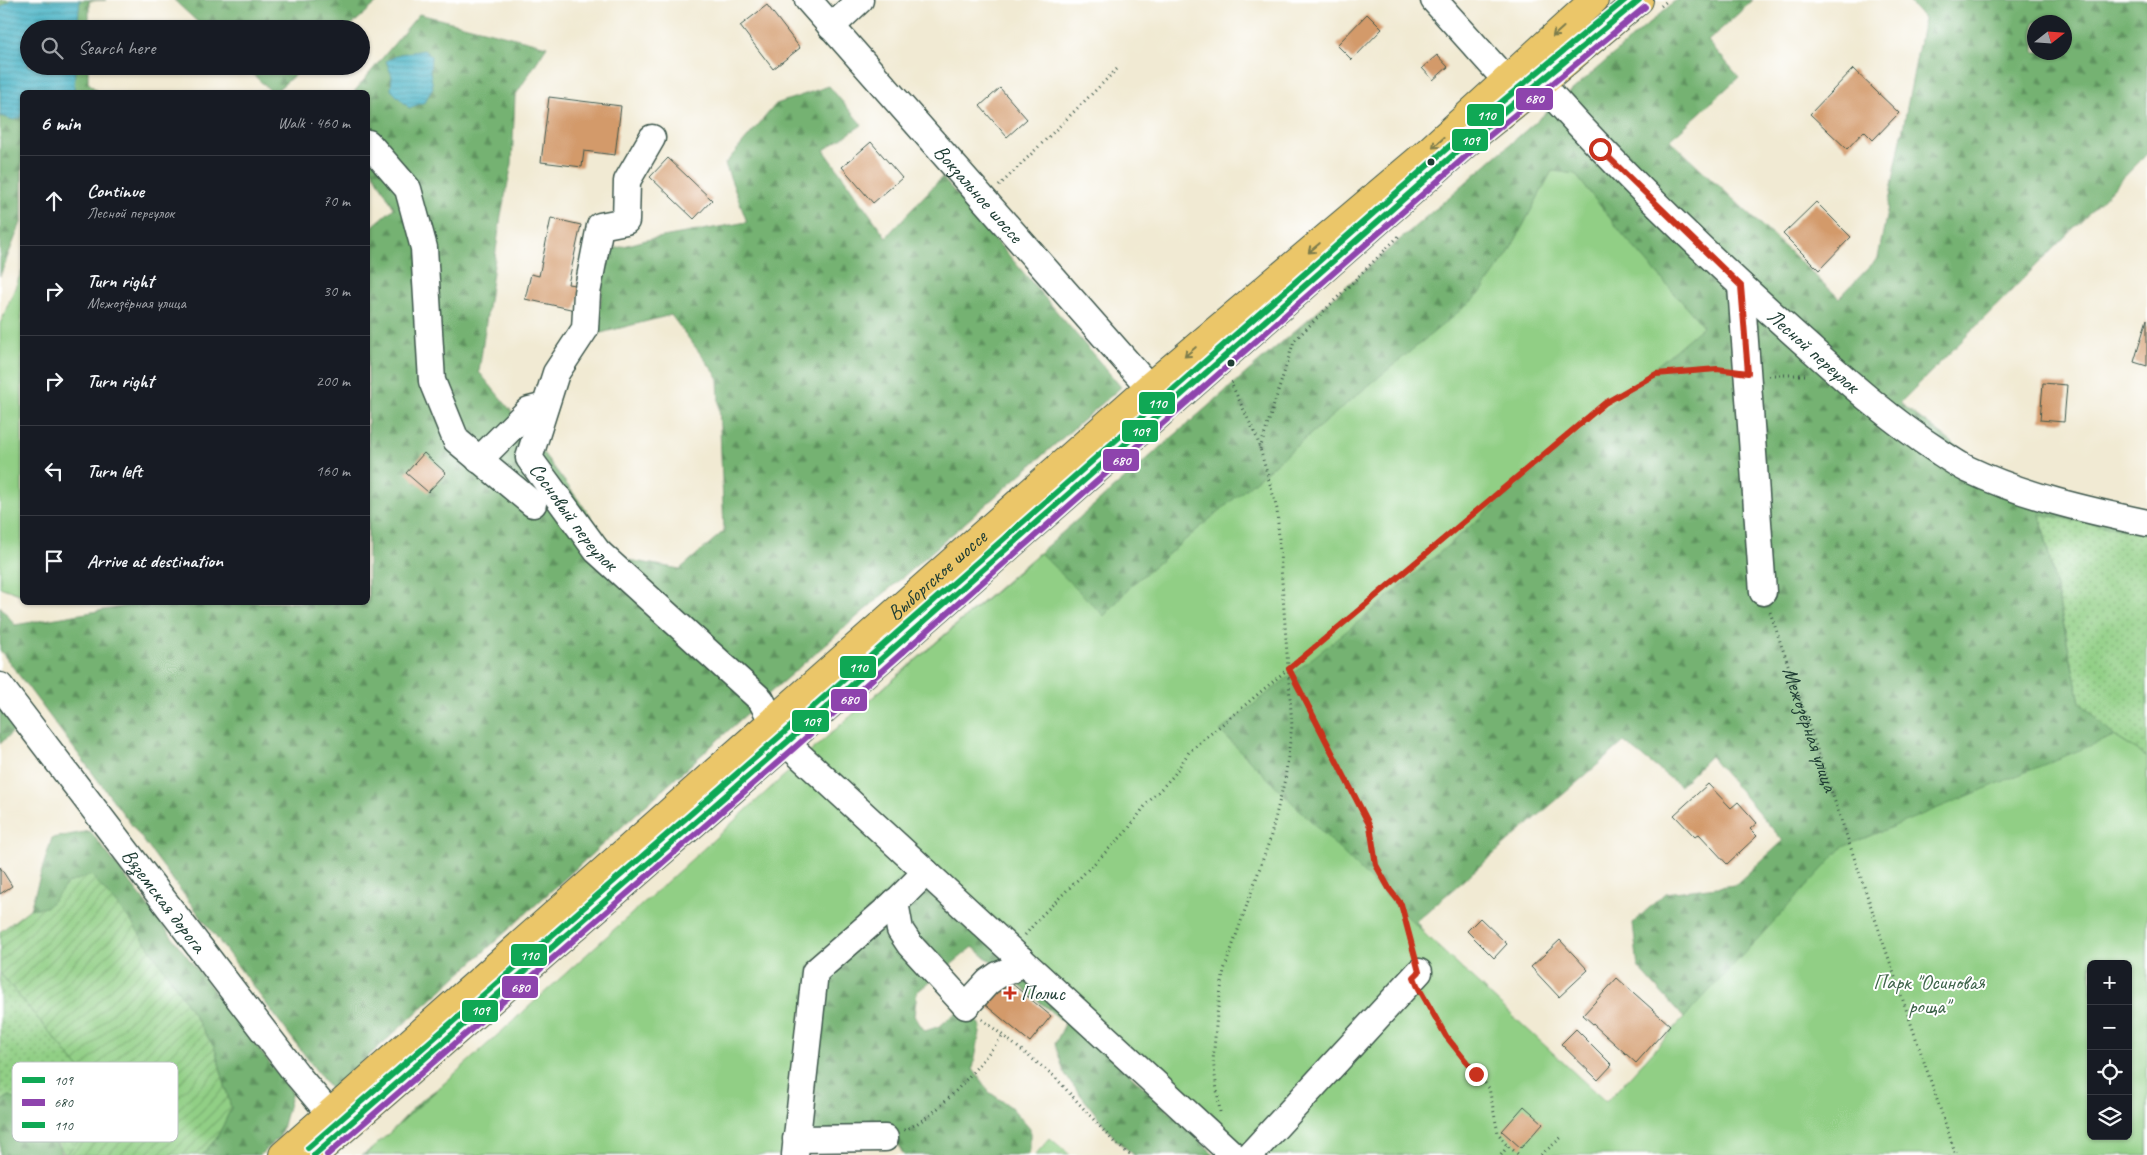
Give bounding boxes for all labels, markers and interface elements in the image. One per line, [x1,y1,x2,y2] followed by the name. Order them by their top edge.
[2027,15,2072,60] north arrow
[20,20,370,75] search box
[1551,27,1564,38] one-way arrow
[38,34,66,62] icon: search
[78,36,155,60] text: Search here
[1515,87,1554,111] line badge: 680
[1524,90,1545,107] text: 680
[1466,103,1505,127] line badge: 110
[1477,107,1497,124] text: 110
[40,110,81,136] text: 6 min
[278,113,350,133] text: Walk · 460 m
[1451,128,1489,152] line badge: 109
[1461,132,1481,149] text: 109
[1432,137,1445,148] one-way arrow
[1589,138,1612,161] route start
[928,139,1030,249] street label: Вокзальное шоссе
[1426,157,1436,167] unlabelled marker
[87,179,144,203] text: Continue
[40,187,68,215] icon: ahead
[323,191,350,211] text: 70 m
[87,203,174,223] text: Лесной переулок
[1308,242,1321,253] one-way arrow
[87,269,154,293] text: Turn right
[40,277,68,305] icon: right
[323,281,350,301] text: 30 m
[87,293,186,313] text: Межозёрная улица
[1762,303,1866,400] street label: Лесной переулок
[1184,347,1197,358] one-way arrow
[1226,358,1236,368] unlabelled marker
[40,367,68,395] icon: right
[87,369,154,393] text: Turn right
[316,371,350,391] text: 200 m
[1138,391,1176,415] line badge: 110
[1148,395,1168,412] text: 110
[1121,419,1159,443] line badge: 109
[1131,423,1151,440] text: 109
[1102,448,1140,472] line badge: 680
[1111,452,1132,469] text: 680
[40,457,68,485] icon: left
[524,457,625,578] street label: Сосновый переулок
[87,459,142,483] text: Turn left
[316,461,350,481] text: 160 m
[882,523,993,626] street label: Выборгское шоссе
[40,547,68,575] icon: arrive
[87,549,223,573] text: Arrive at destination
[839,655,877,679] line badge: 110
[849,659,869,676] text: 110
[1777,664,1844,797] street label: Межозёрная улица
[830,688,868,712] line badge: 680
[839,691,860,708] text: 680
[791,709,830,733] line badge: 109
[802,713,822,730] text: 109
[116,843,213,959] street label: Вяземская дорога
[510,943,548,967] line badge: 110
[520,947,540,964] text: 110
[2087,960,2132,1140] map controls
[2087,960,2132,1005] button: +
[1873,969,1986,1019] park label: Парк "Осиновая роща"
[501,975,539,999] line badge: 680
[510,979,531,996] text: 680
[1021,980,1066,1006] place label: Полис
[1003,986,1017,1000] marker: Полис
[461,999,499,1023] line badge: 109
[471,1002,491,1019] text: 109
[2087,1005,2132,1050] button: −
[2087,1050,2132,1095] button: locate
[12,1062,178,1142] legend
[1465,1063,1488,1086] route end
[54,1072,75,1089] text: 109
[54,1094,75,1111] text: 680
[2087,1095,2132,1140] button: layers
[54,1117,75,1134] text: 110

